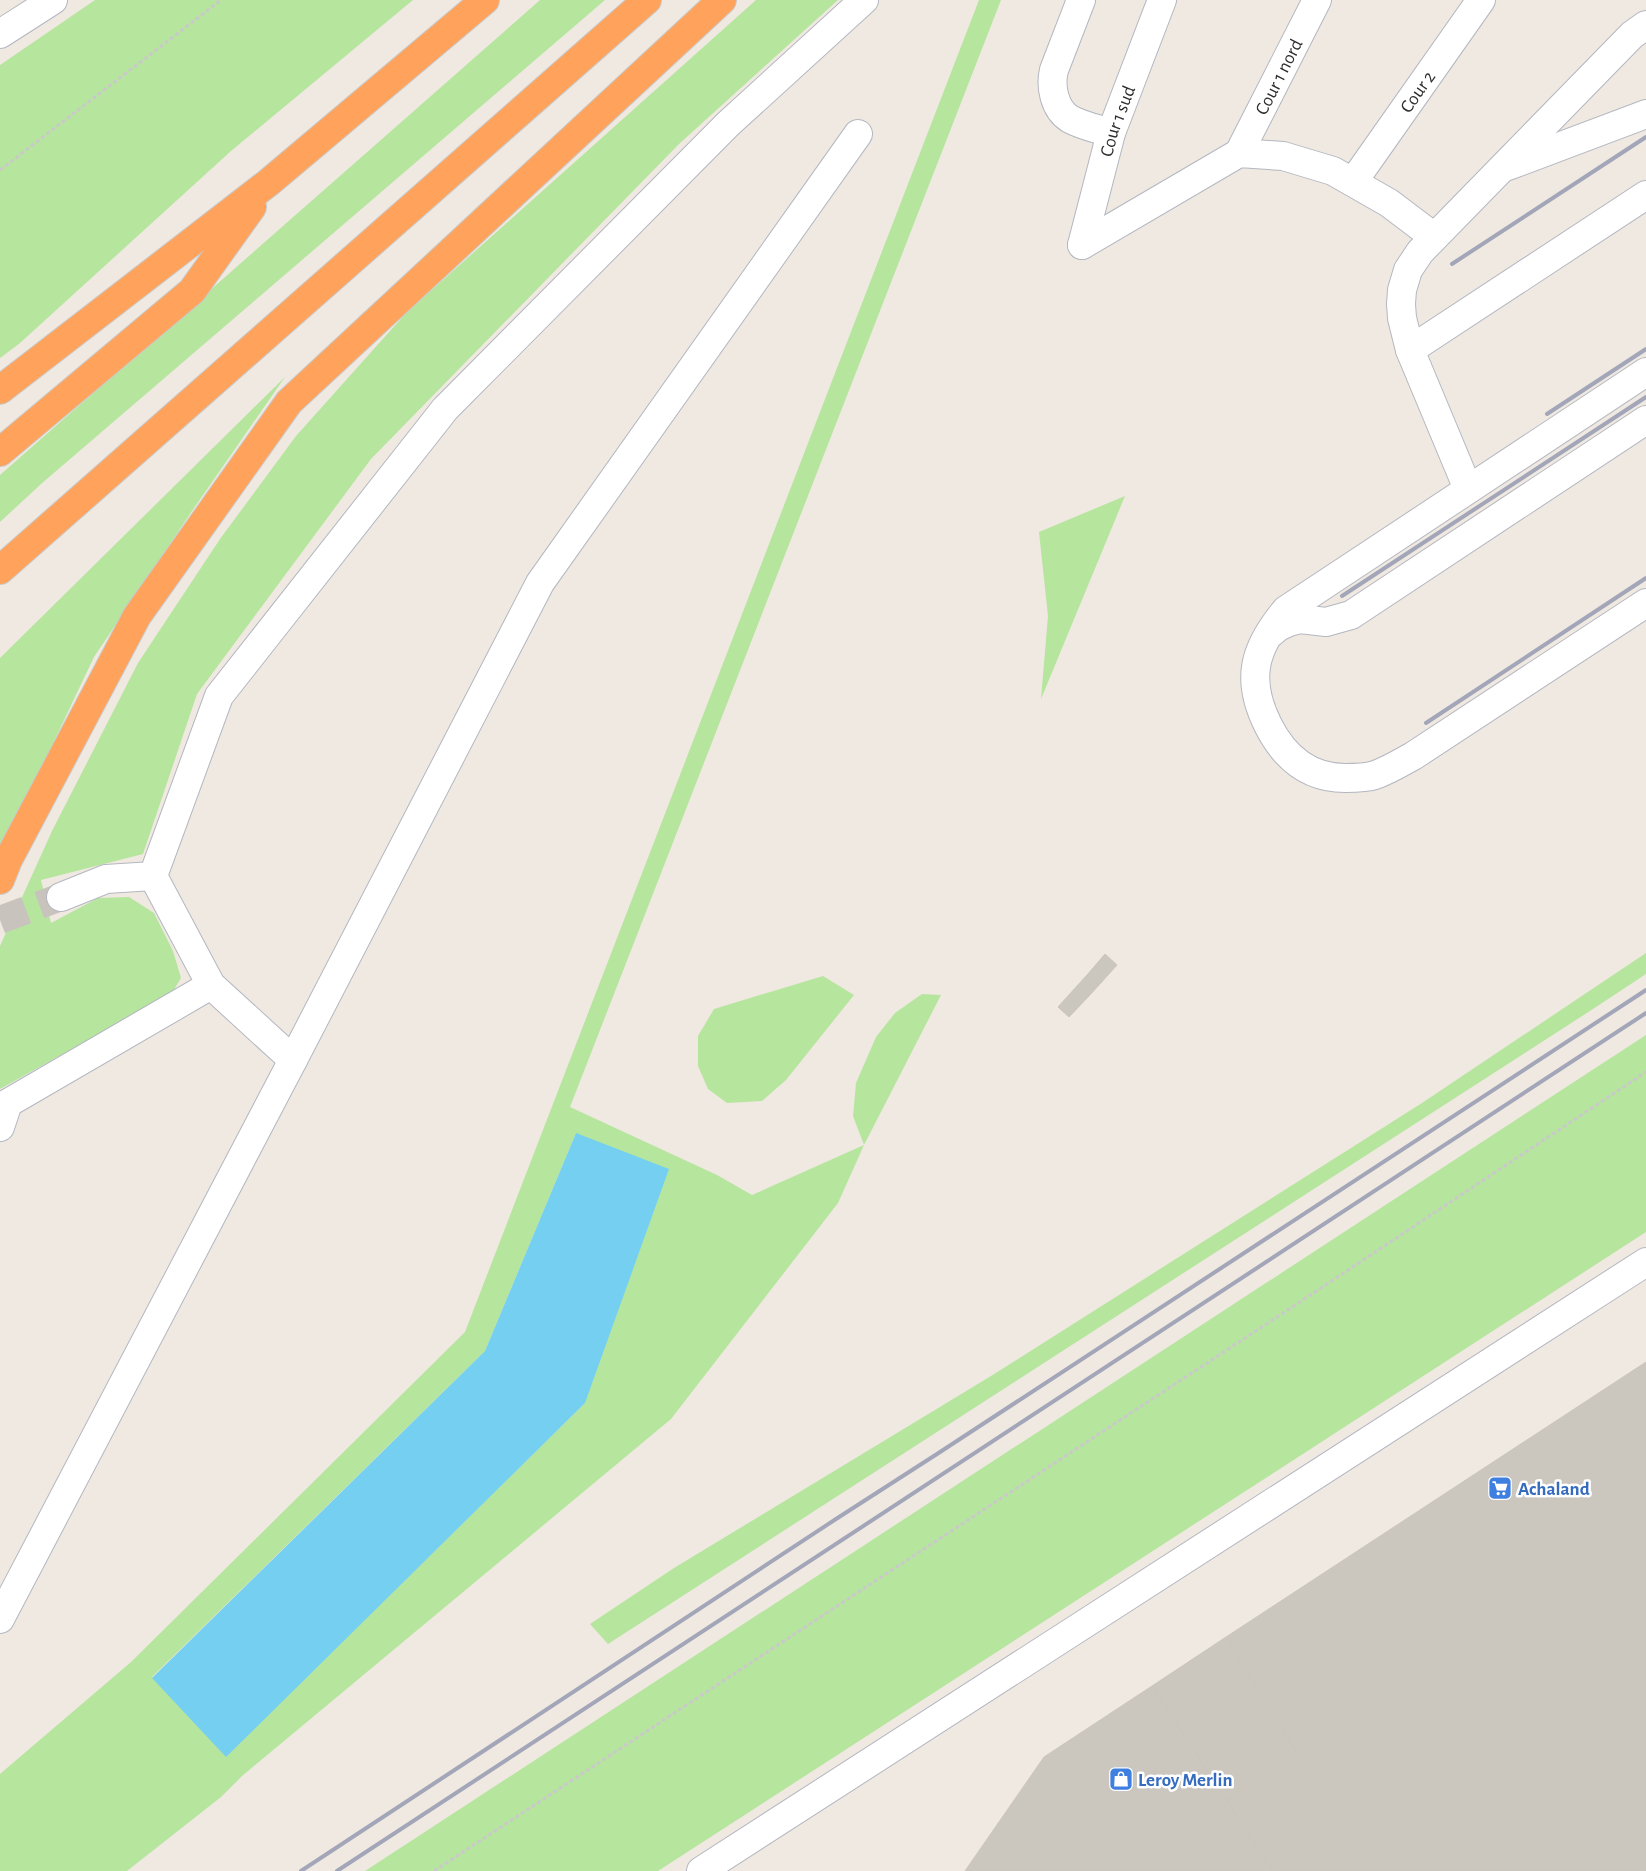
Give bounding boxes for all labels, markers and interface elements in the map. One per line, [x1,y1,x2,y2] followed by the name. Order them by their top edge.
[1252,36,1307,118] street label: Cour 1 nord
[1397,67,1439,116] street label: Cour 2
[1097,83,1139,159] street label: Cour 1 sud
[1487,1475,1513,1501] supermarket icon: Achaland
[1518,1480,1590,1499] place label: Achaland
[1108,1766,1134,1792] shop icon: Leroy Merlin
[1138,1771,1232,1790] place label: Leroy Merlin

